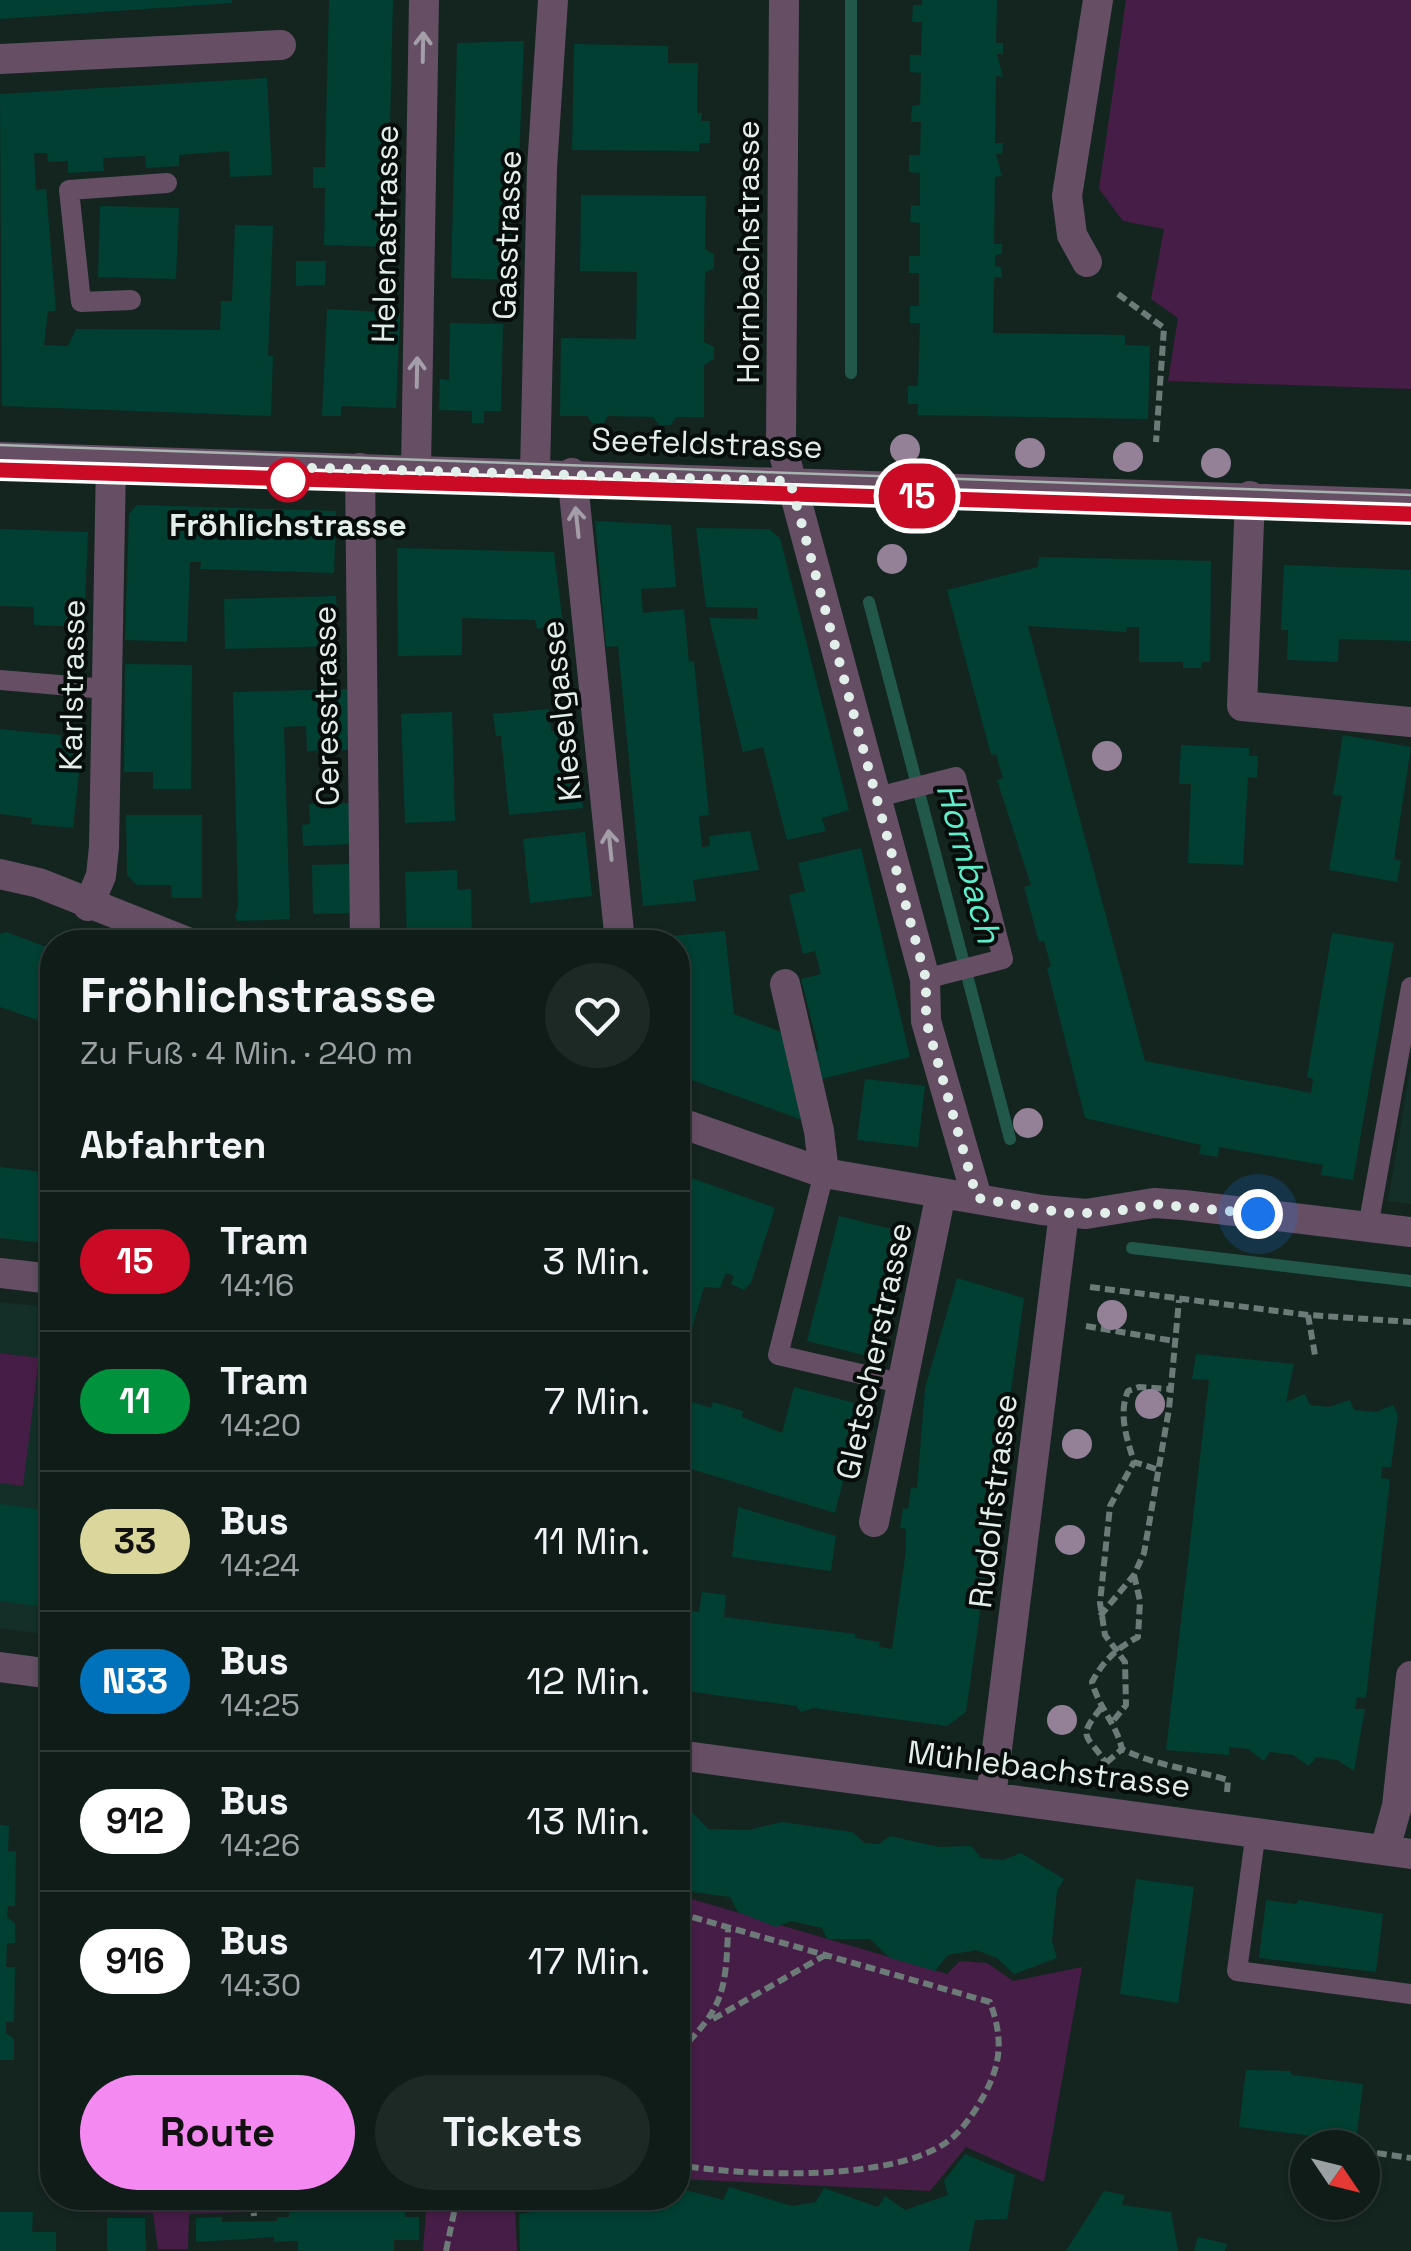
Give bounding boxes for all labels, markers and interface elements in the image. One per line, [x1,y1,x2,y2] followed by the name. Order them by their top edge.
[414,32,433,64] one-way arrow
[728,120,768,384] street label: Hornbachstrasse
[363,125,407,343] street label: Helenastrasse
[484,149,530,321] street label: Gasstrasse
[408,357,427,389] one-way arrow
[591,419,823,467] street label: Seefeldstrasse
[267,459,309,501] marker: Fröhlichstrasse
[872,464,962,528] line badge: 15
[899,474,935,518] text: 15
[169,505,407,545] place label: Fröhlichstrasse
[567,507,586,539] one-way arrow
[51,599,93,771] street label: Karlstrasse
[304,605,348,807] street label: Ceresstrasse
[532,619,590,803] street label: Kieselgasse
[927,778,1012,948] water label: Hornbach
[600,830,619,862] one-way arrow
[545,963,650,1068] button: heart
[80,965,437,1026] text: Fröhlichstrasse
[80,1033,413,1073] text: Zu Fuß · 4 Min. · 240 m
[80,1121,266,1169] text: Abfahrten
[1233,1189,1283,1239] your location
[220,1217,309,1265] text: Tram
[827,1219,921,1483] street label: Gletscherstrasse
[542,1237,650,1285] text: 3 Min.
[117,1239,153,1283] text: 15
[220,1265,294,1305] text: 14:16
[220,1357,309,1405] text: Tram
[544,1377,650,1425] text: 7 Min.
[119,1379,151,1423] text: 11
[960,1392,1026,1610] street label: Rudolfstrasse
[220,1405,301,1445] text: 14:20
[220,1497,289,1545] text: Bus
[533,1517,650,1565] text: 11 Min.
[114,1519,156,1563] text: 33
[220,1545,300,1585] text: 14:24
[220,1637,289,1685] text: Bus
[526,1657,650,1705] text: 12 Min.
[102,1659,168,1703] text: N33
[220,1685,300,1725] text: 14:25
[905,1732,1193,1806] street label: Mühlebachstrasse
[220,1777,289,1825] text: Bus
[526,1797,650,1845] text: 13 Min.
[106,1799,164,1843] text: 912
[220,1825,300,1865] text: 14:26
[220,1917,289,1965] text: Bus
[528,1937,650,1985] text: 17 Min.
[105,1939,165,1983] text: 916
[220,1965,301,2005] text: 14:30
[80,2075,355,2190] button: Route
[375,2075,650,2190] button: Tickets
[1290,2130,1380,2220] north arrow
[1290,2130,1380,2220] map controls

